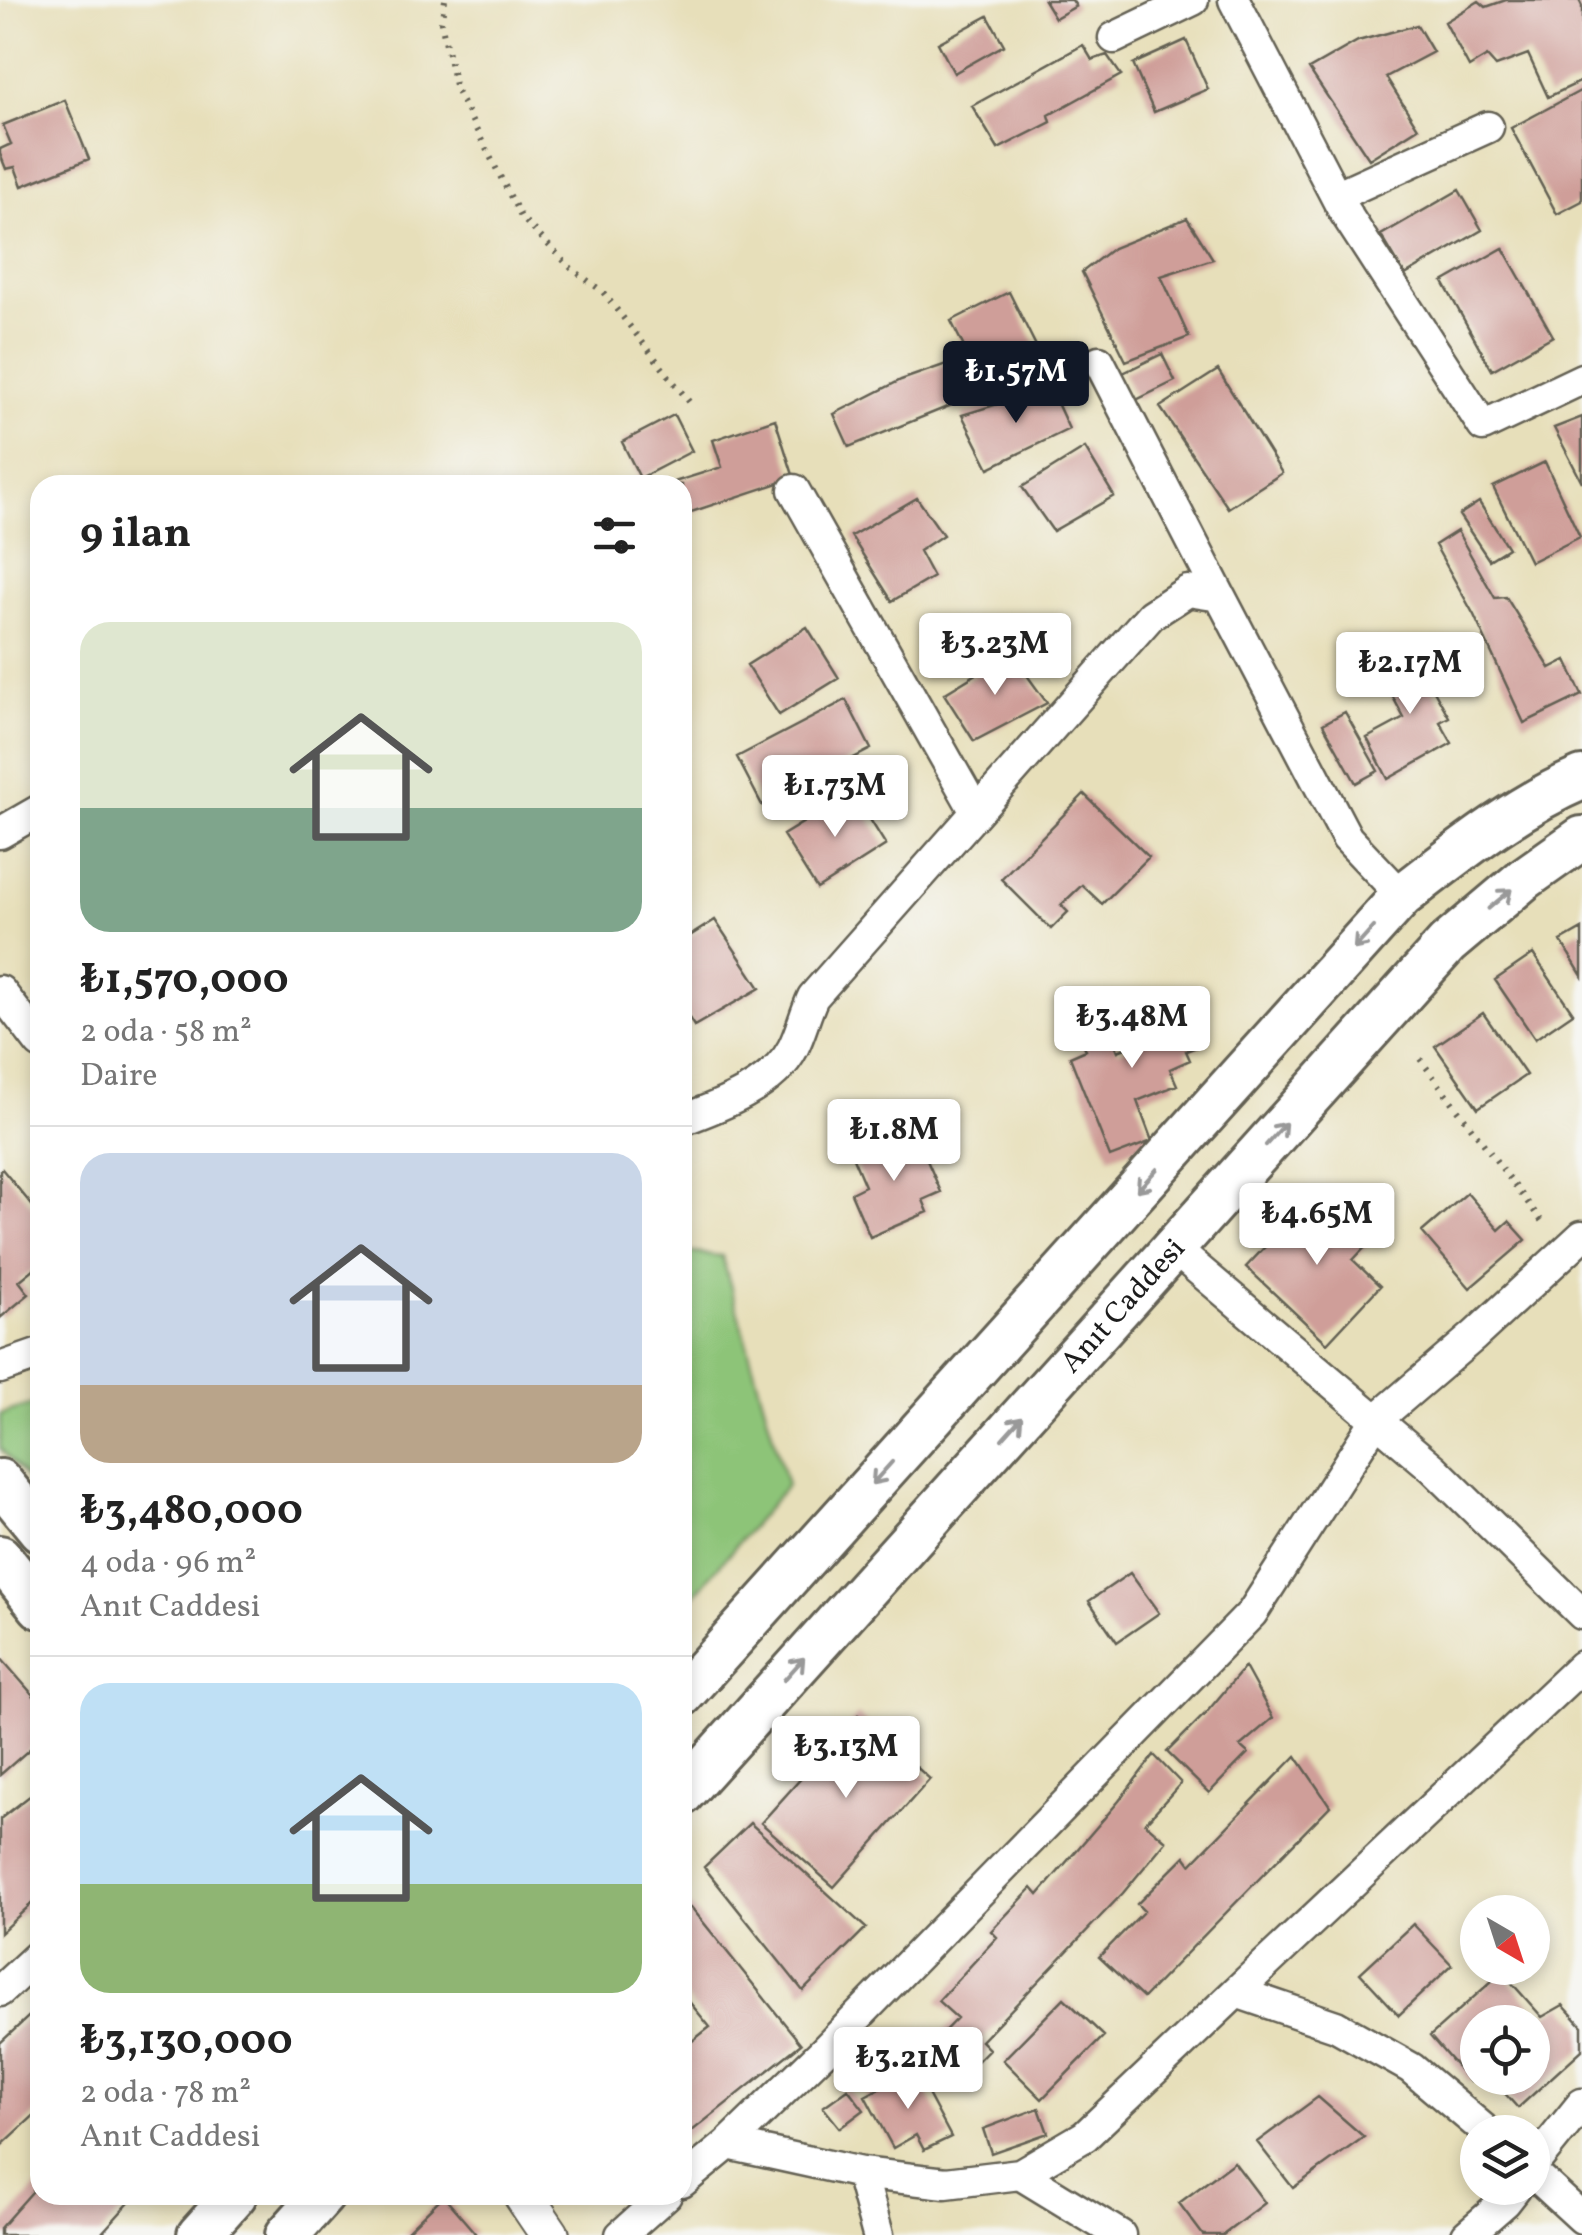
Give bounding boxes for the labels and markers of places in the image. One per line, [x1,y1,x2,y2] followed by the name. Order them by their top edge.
[935,341,1097,426] pin: ₺1.57M
[914,613,1076,698] pin: ₺3.23M
[1329,632,1491,717] pin: ₺2.17M
[754,755,916,840] pin: ₺1.73M
[1051,986,1213,1071] pin: ₺3.48M
[824,1099,964,1184] pin: ₺1.8M
[1236,1183,1398,1268] pin: ₺4.65M
[765,1716,927,1801] pin: ₺3.13M
[827,2027,989,2112] pin: ₺3.21M

